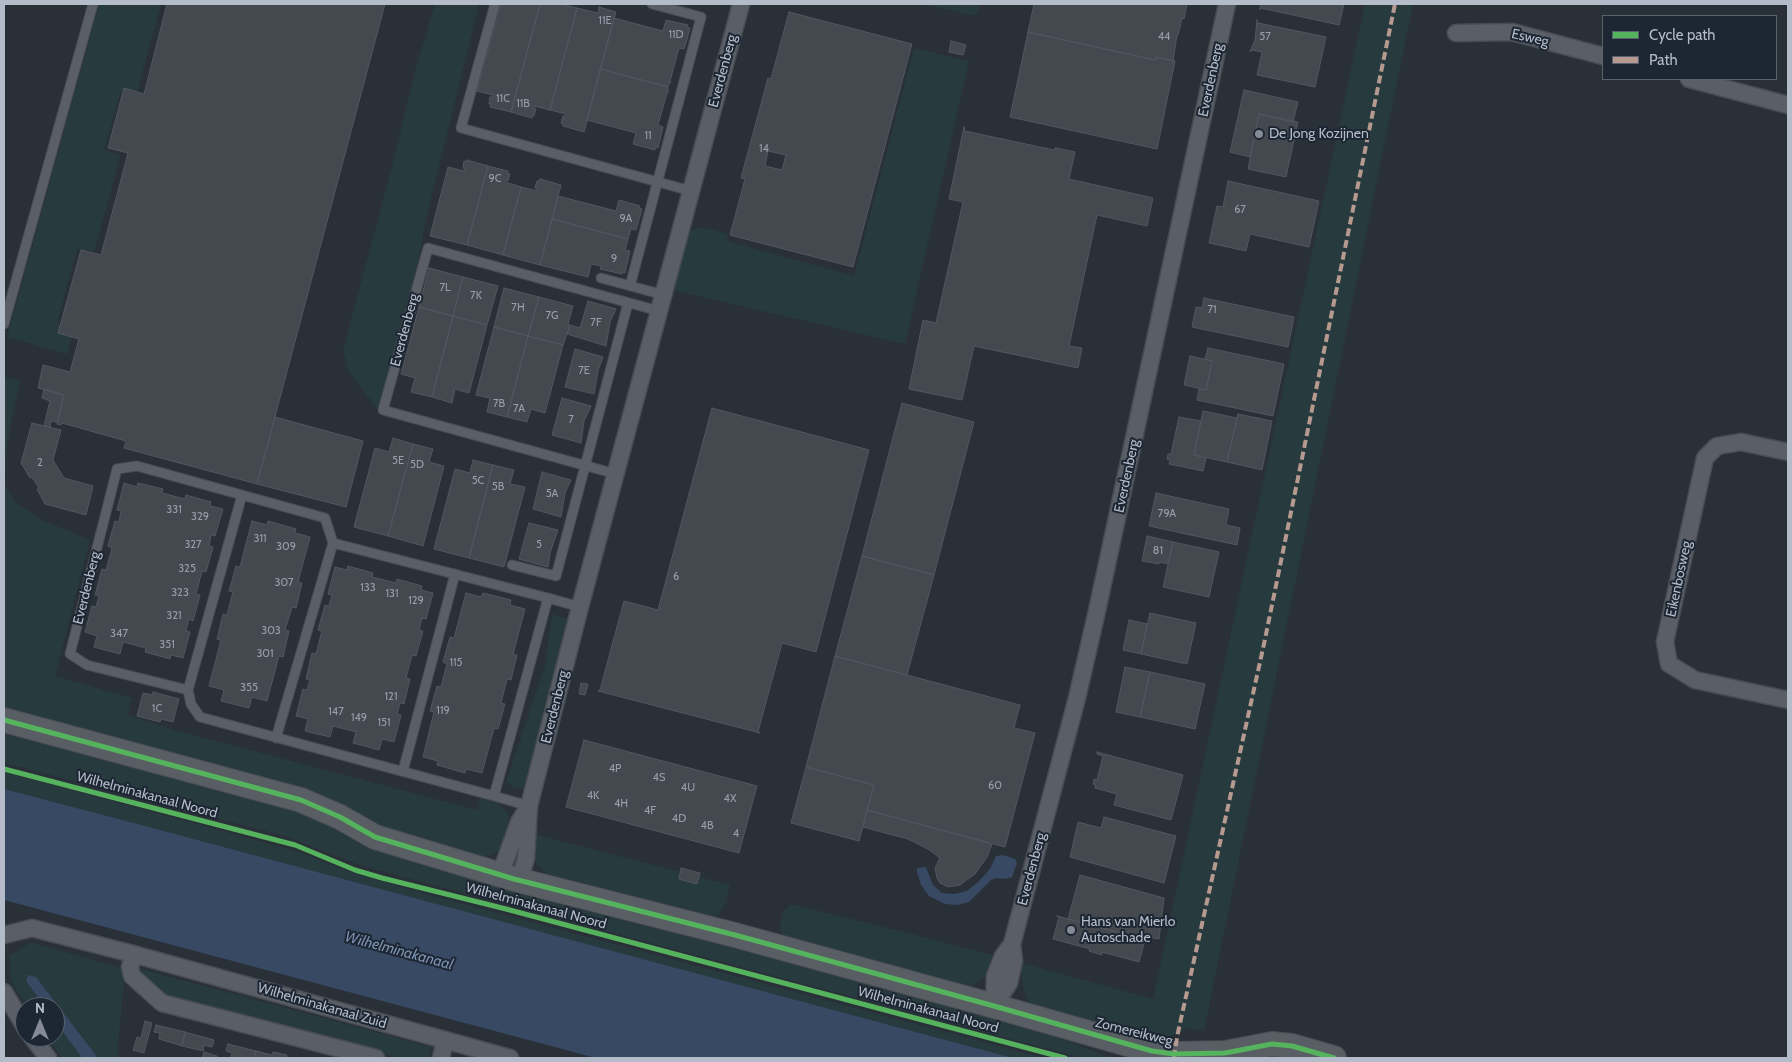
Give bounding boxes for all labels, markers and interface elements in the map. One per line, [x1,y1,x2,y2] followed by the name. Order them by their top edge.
[598,14,612,28] house number: 11E
[1602,15,1777,80] legend
[1510,26,1550,50] street label: Esweg
[1649,26,1715,44] text: Cycle path
[668,28,684,42] house number: 11D
[1158,30,1170,44] house number: 44
[1259,30,1271,44] house number: 57
[705,33,741,109] street label: Everdenberg
[1195,42,1227,118] street label: Everdenberg
[1649,51,1678,69] text: Path
[496,92,510,106] house number: 11C
[516,97,530,111] house number: 11B
[1269,126,1369,142] place label: De Jong Kozijnen
[1253,128,1265,140] marker: De Jong Kozijnen
[644,129,652,143] house number: 11
[759,142,769,156] house number: 14
[488,172,502,186] house number: 9C
[1234,203,1246,217] house number: 67
[620,212,632,226] house number: 9A
[611,252,617,266] house number: 9
[439,281,451,295] house number: 7L
[470,289,482,303] house number: 7K
[387,292,423,368] street label: Everdenberg
[511,301,525,315] house number: 7H
[1207,303,1217,317] house number: 71
[546,309,558,323] house number: 7G
[590,316,602,330] house number: 7F
[578,364,590,378] house number: 7E
[493,397,505,411] house number: 7B
[513,402,525,416] house number: 7A
[568,413,574,427] house number: 7
[1111,438,1143,514] street label: Everdenberg
[392,454,404,468] house number: 5E
[37,456,43,470] house number: 2
[410,458,424,472] house number: 5D
[472,474,484,488] house number: 5C
[492,480,504,494] house number: 5B
[546,487,558,501] house number: 5A
[166,503,182,517] house number: 331
[1158,507,1176,521] house number: 79A
[191,510,209,524] house number: 329
[253,532,267,546] house number: 311
[184,538,202,552] house number: 327
[536,538,542,552] house number: 5
[1663,539,1695,619] street label: Eikenbosweg
[276,540,296,554] house number: 309
[1153,544,1163,558] house number: 81
[70,550,104,626] street label: Everdenberg
[178,562,196,576] house number: 325
[673,570,679,584] house number: 6
[274,576,294,590] house number: 307
[360,581,376,595] house number: 133
[171,586,189,600] house number: 323
[385,587,399,601] house number: 131
[408,594,424,608] house number: 129
[166,609,182,623] house number: 321
[261,624,281,638] house number: 303
[110,627,128,641] house number: 347
[159,638,175,652] house number: 351
[256,647,274,661] house number: 301
[449,656,463,670] house number: 115
[538,669,572,745] street label: Everdenberg
[240,681,258,695] house number: 355
[385,690,397,704] house number: 121
[152,702,162,716] house number: 1C
[436,704,450,718] house number: 119
[328,705,344,719] house number: 147
[351,711,367,725] house number: 149
[377,716,391,730] house number: 151
[609,762,621,776] house number: 4P
[75,768,219,822] street label: Wilhelminakanaal Noord
[653,771,665,785] house number: 4S
[988,779,1002,793] house number: 60
[681,781,695,795] house number: 4U
[587,789,599,803] house number: 4K
[724,792,736,806] house number: 4X
[614,797,628,811] house number: 4H
[644,804,656,818] house number: 4F
[672,812,686,826] house number: 4D
[701,819,713,833] house number: 4B
[733,827,739,841] house number: 4
[1014,831,1050,907] street label: Everdenberg
[464,879,608,933] street label: Wilhelminakanaal Noord
[1081,914,1175,946] place label: Hans van Mierlo Autoschade
[1065,924,1077,936] marker: Hans van Mierlo Autoschade
[343,928,455,974] water label: Wilhelminakanaal
[256,980,388,1032] street label: Wilhelminakanaal Zuid
[856,983,1000,1037] street label: Wilhelminakanaal Noord
[15,997,65,1047] north arrow
[35,999,45,1017] text: N
[1093,1014,1175,1050] street label: Zomereikweg

